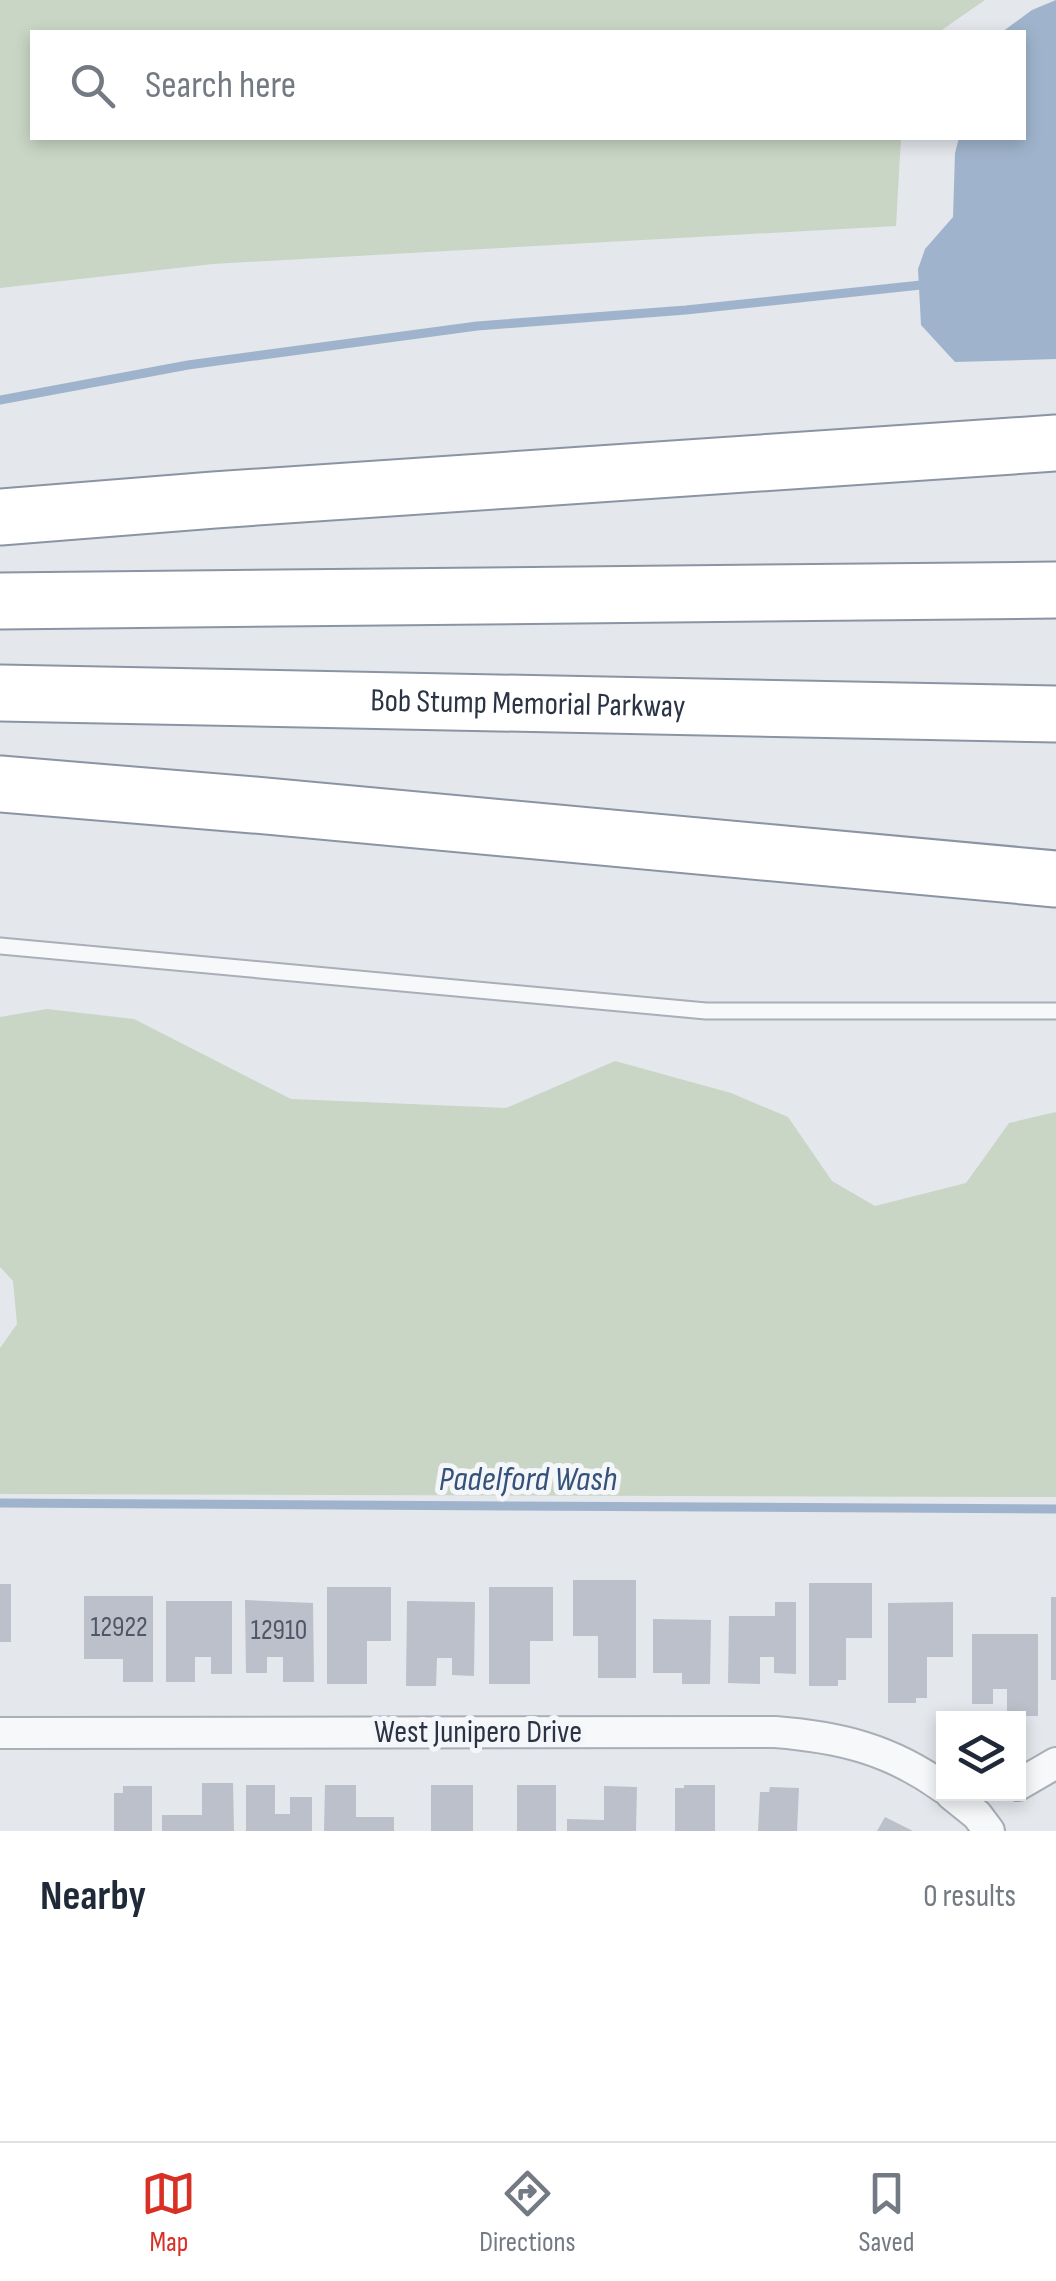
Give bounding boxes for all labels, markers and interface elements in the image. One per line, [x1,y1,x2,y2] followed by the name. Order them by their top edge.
[30,30,1026,140] search box
[65,58,120,113] icon: search
[145,63,296,108] text: Search here
[370,681,686,726] street label: Bob Stump Memorial Parkway
[439,1458,617,1501] water label: Padelford Wash
[90,1611,148,1644] house number: 12922
[251,1614,307,1647] house number: 12910
[936,1711,1026,1801] map controls
[936,1711,1026,1801] button: layers
[374,1713,582,1752] street label: West Junipero Drive
[40,1871,146,1922] text: Nearby
[923,1877,1016,1916] text: 0 results
[141,2166,196,2259] tab: Map
[479,2166,576,2259] tab: Directions
[858,2166,915,2259] tab: Saved

